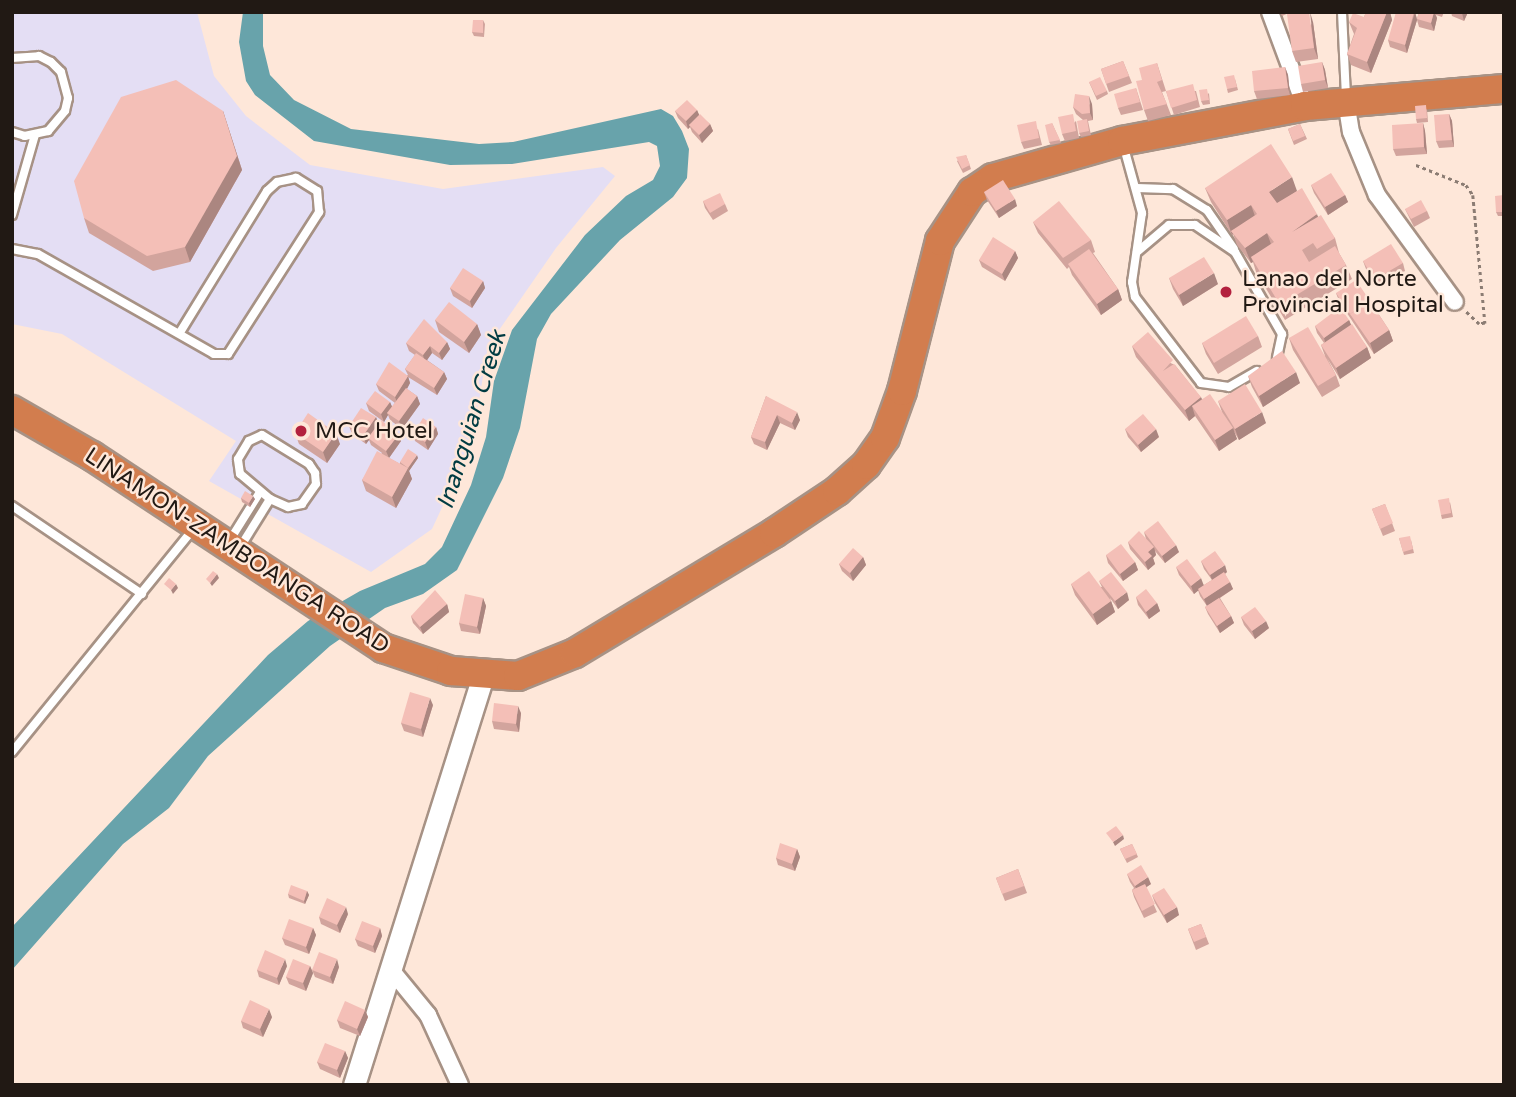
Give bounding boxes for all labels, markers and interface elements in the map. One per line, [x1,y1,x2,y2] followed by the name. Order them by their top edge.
[1242,265,1444,319] place label: Lanao del Norte Provincial Hospital
[1216,282,1236,302] marker: Lanao del Norte Provincial Hospital
[431,327,513,513] water label: Inanguian Creek
[315,417,433,445] place label: MCC Hotel
[293,423,309,439] marker: MCC Hotel
[79,442,395,660] street label: LINAMON-ZAMBOANGA ROAD

